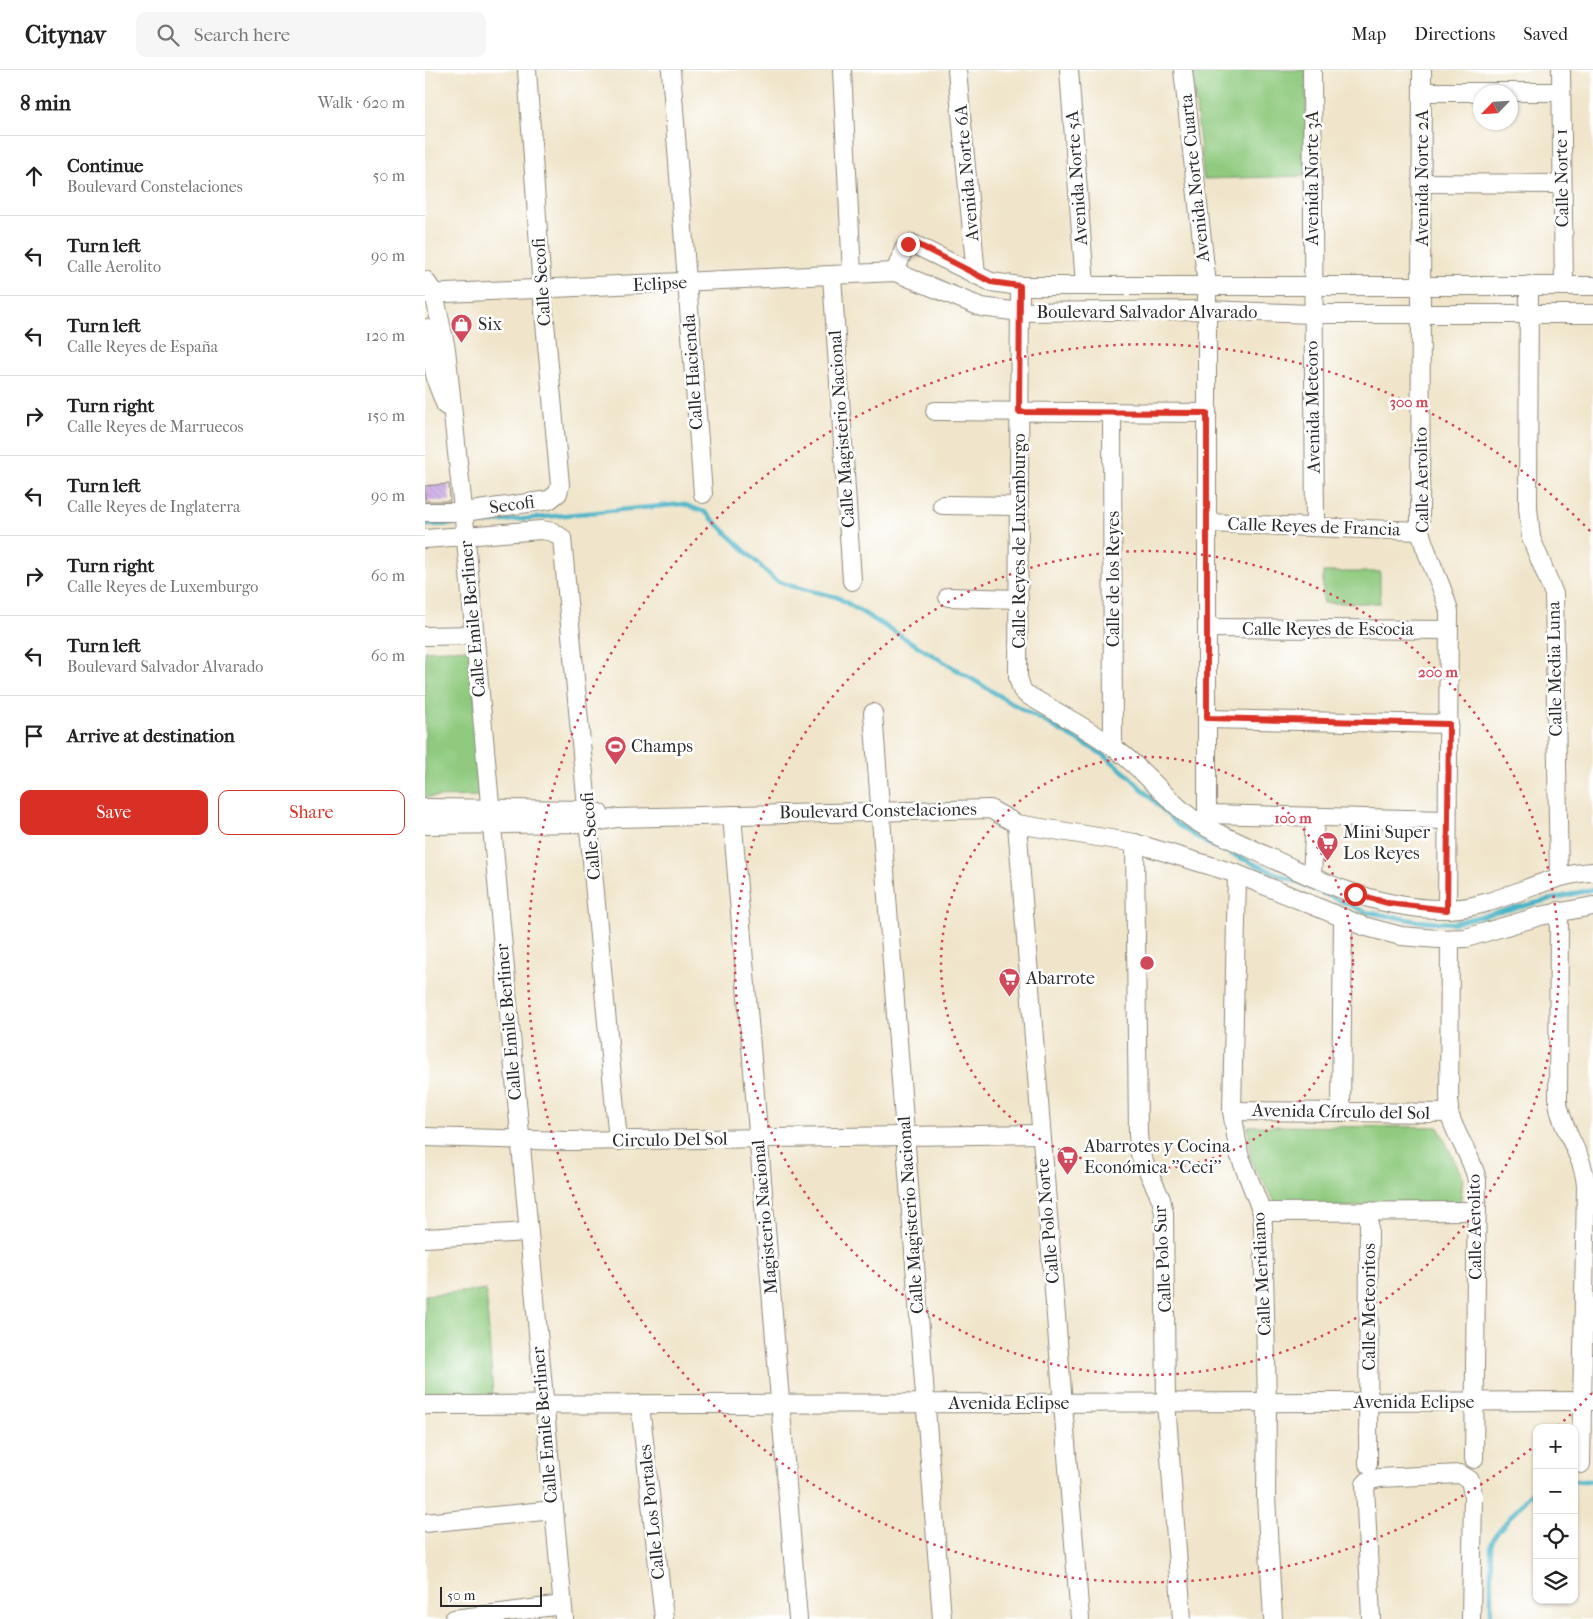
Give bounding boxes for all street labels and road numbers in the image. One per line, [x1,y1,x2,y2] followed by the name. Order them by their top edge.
[1176,92,1214,264] street label: Avenida Norte Cuarta
[951,103,984,243] street label: Avenida Norte 6A
[1412,109,1433,247] street label: Avenida Norte 2A
[1062,110,1092,247] street label: Avenida Norte 5A
[1302,110,1323,246] street label: Avenida Norte 3A
[1551,128,1573,228] street label: Calle Norte 1
[528,237,556,327] street label: Calle Secofi
[632,272,688,296] street label: Eclipse
[1036,302,1258,323] street label: Boulevard Salvador Alvarado
[678,313,708,431] street label: Calle Hacienda
[825,329,859,529] street label: Calle Magisterio Nacional
[1301,341,1325,474] street label: Avenida Meteoro
[1411,427,1433,533] street label: Calle Aerolito
[1009,433,1030,649] street label: Calle Reyes de Luxemburgo
[488,491,536,519] street label: Secofi
[1103,511,1124,647] street label: Calle de los Reyes
[1227,513,1402,541] street label: Calle Reyes de Francia
[456,539,490,698] street label: Calle Emile Berliner
[1543,601,1567,737] street label: Calle Media Luna
[1242,619,1415,640] street label: Calle Reyes de Escocia
[577,791,605,881] street label: Calle Secofi
[779,799,977,823] street label: Boulevard Constelaciones
[492,942,526,1101] street label: Calle Emile Berliner
[1251,1100,1430,1124] street label: Avenida Círculo del Sol
[894,1115,928,1315] street label: Calle Magisterio Nacional
[612,1128,728,1152] street label: Circulo Del Sol
[748,1139,782,1295] street label: Magisterio Nacional
[1032,1157,1064,1285] street label: Calle Polo Norte
[1464,1174,1486,1280] street label: Calle Aerolito
[1150,1204,1176,1313] street label: Calle Polo Sur
[1248,1212,1276,1336] street label: Calle Meridiano
[1359,1243,1380,1371] street label: Calle Meteoritos
[528,1345,562,1504] street label: Calle Emile Berliner
[1353,1392,1475,1413] street label: Avenida Eclipse
[948,1393,1070,1414] street label: Avenida Eclipse
[634,1443,670,1581] street label: Calle Los Portales

